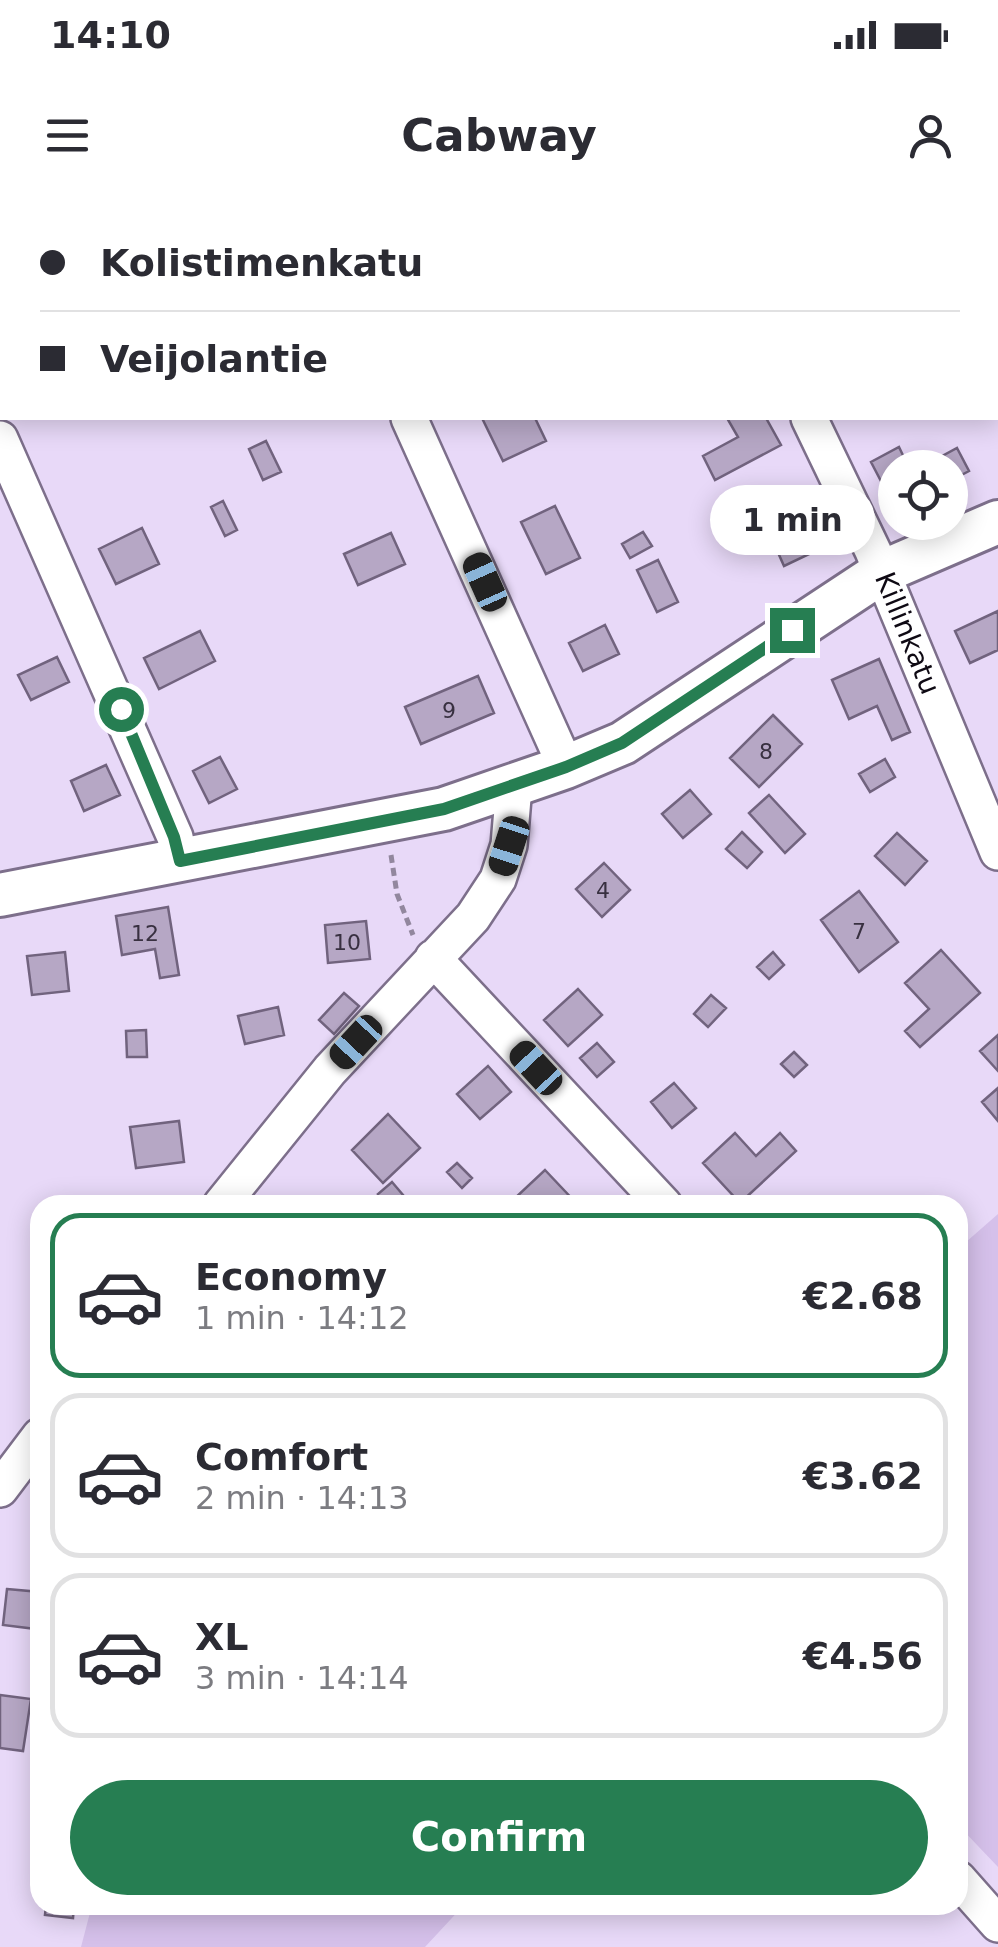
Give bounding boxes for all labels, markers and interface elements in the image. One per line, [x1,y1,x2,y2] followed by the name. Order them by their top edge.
[50,13,171,57] text: 14:10
[40,108,95,163] icon: menu
[903,108,958,163] icon: person
[401,109,597,162] text: Cabway
[100,241,423,285] text: Kolistimenkatu
[100,337,328,381] text: Veijolantie
[878,450,968,540] map controls
[878,450,968,540] button: locate
[710,485,874,555] callout: 1 min
[742,501,843,539] text: 1 min
[459,548,511,616] car
[868,567,947,699] street label: Killinkatu
[770,608,815,653] route end
[99,687,144,732] route start
[442,698,456,723] house number: 9
[759,739,773,764] house number: 8
[485,813,533,879] car
[596,878,610,903] house number: 4
[852,919,866,944] house number: 7
[131,921,159,946] house number: 12
[333,930,361,955] house number: 10
[325,1010,387,1074] car
[505,1036,567,1100] car
[75,1251,165,1341] icon: car
[195,1255,387,1299] text: Economy
[803,1274,923,1318] text: €2.68
[195,1299,409,1337] text: 1 min · 14:12
[75,1431,165,1521] icon: car
[195,1435,368,1479] text: Comfort
[803,1454,923,1498] text: €3.62
[195,1479,409,1517] text: 2 min · 14:13
[75,1611,165,1701] icon: car
[195,1615,249,1659] text: XL
[803,1634,923,1678] text: €4.56
[195,1659,409,1697] text: 3 min · 14:14
[70,1780,928,1895] button: Confirm

